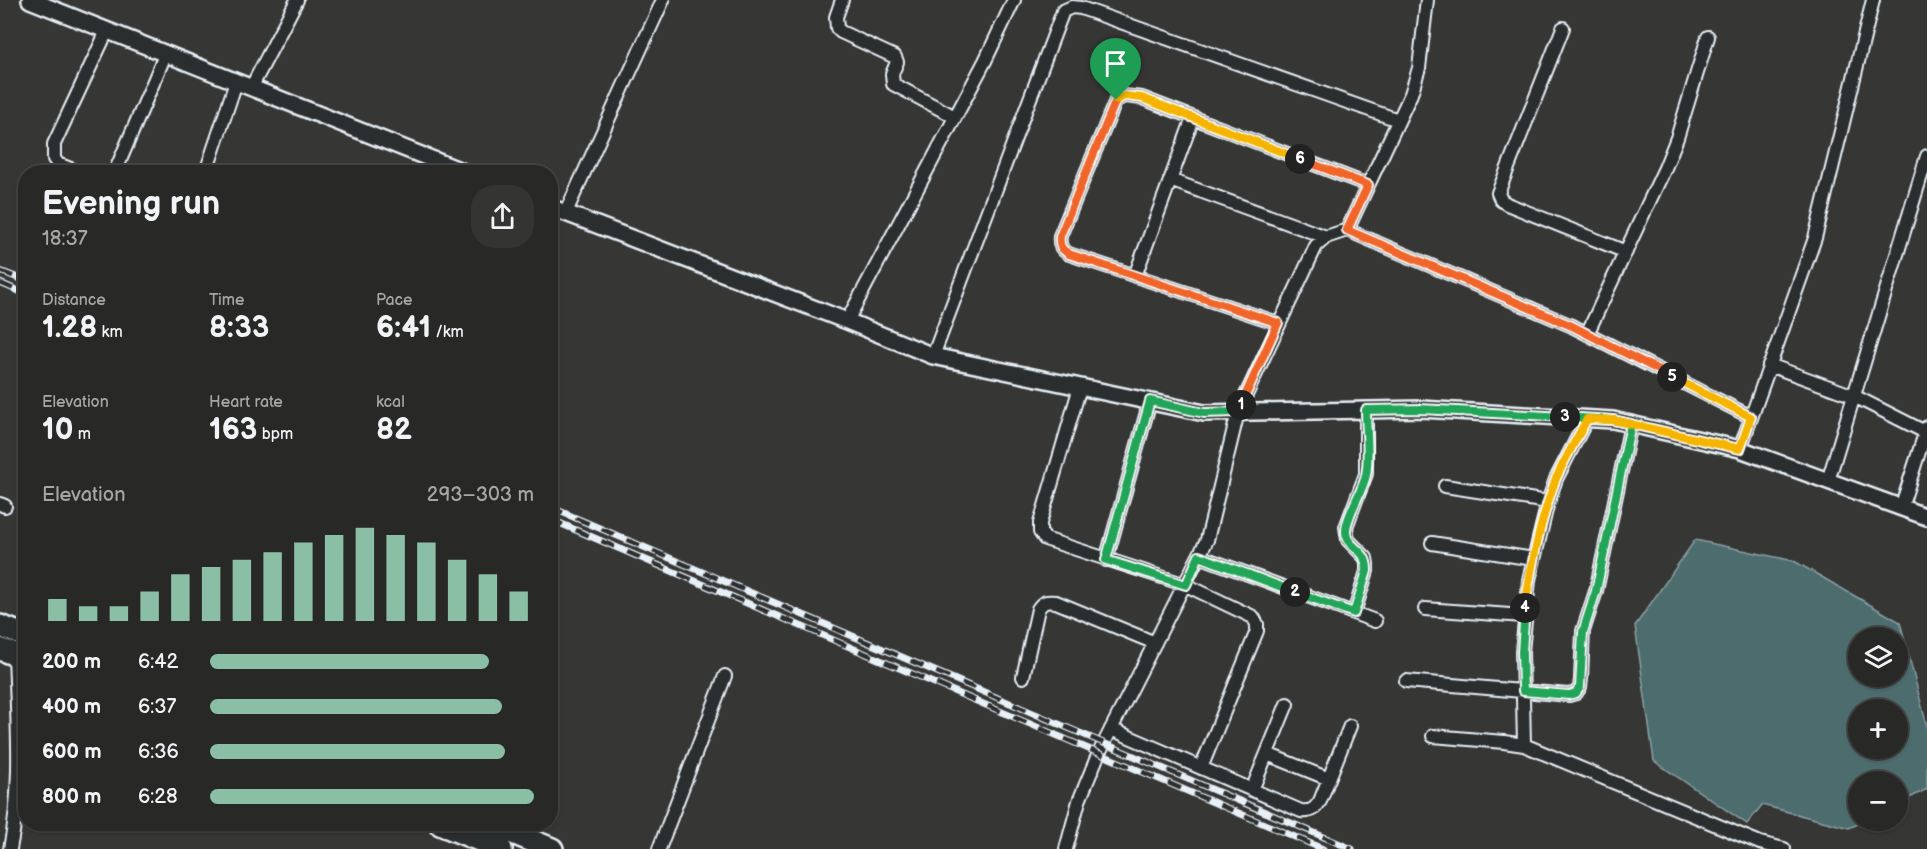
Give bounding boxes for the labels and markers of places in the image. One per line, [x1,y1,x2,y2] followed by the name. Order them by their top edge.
[1090,38,1141,100] pin
[1285,144,1315,174] pin: 6
[1657,362,1687,392] pin: 5
[1226,390,1256,420] pin: 1
[1550,402,1580,432] pin: 3
[1280,577,1310,607] pin: 2
[1510,593,1540,623] pin: 4

